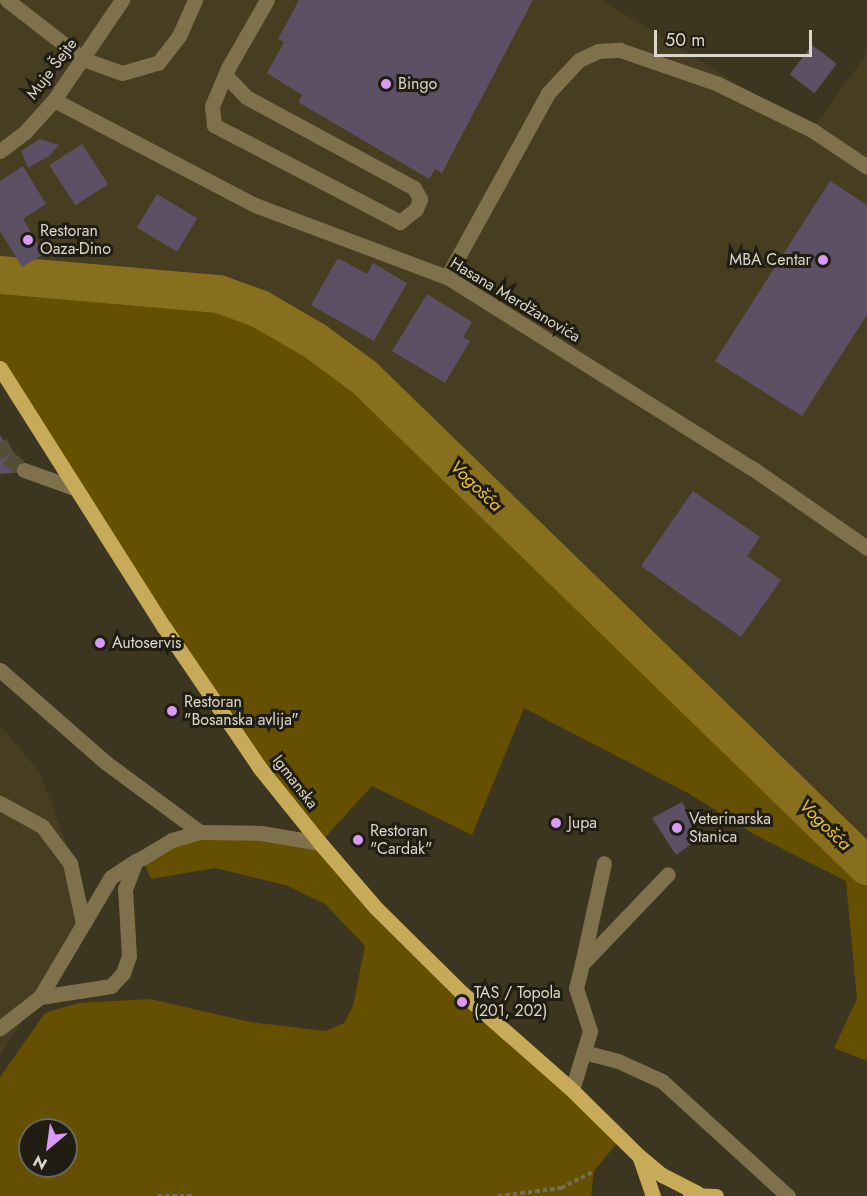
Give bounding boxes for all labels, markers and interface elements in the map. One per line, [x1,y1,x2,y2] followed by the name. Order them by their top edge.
[657,18,814,56] scale bar
[665,27,705,53] text: 50 m
[23,35,81,103] street label: Muje Šejte
[398,74,437,94] place label: Bingo
[379,77,393,91] marker: Bingo
[40,221,111,259] place label: Restoran Oaza-Dino
[21,233,35,247] marker: Restoran Oaza-Dino
[729,250,811,270] place label: MBA Centar
[816,253,830,267] marker: MBA Centar
[446,254,584,346] street label: Hasana Merdžanovića
[445,456,507,516] water label: Vogošća
[112,633,182,653] place label: Autoservis
[93,636,107,650] marker: Autoservis
[184,692,299,730] place label: Restoran "Bosanska avlija"
[165,704,179,718] marker: Restoran "Bosanska avlija"
[268,751,322,813] street label: Igmanska
[794,795,856,855] water label: Vogošća
[689,809,771,847] place label: Veterinarska Stanica
[568,813,597,833] place label: Jupa
[549,816,563,830] marker: Jupa
[370,821,432,859] place label: Restoran "Cardak"
[670,821,684,835] marker: Veterinarska Stanica
[351,833,365,847] marker: Restoran "Cardak"
[474,983,561,1021] place label: TAS / Topola (201, 202)
[455,995,469,1009] marker: TAS / Topola (201, 202)
[18,1118,78,1178] north arrow
[29,1149,51,1176] text: N

